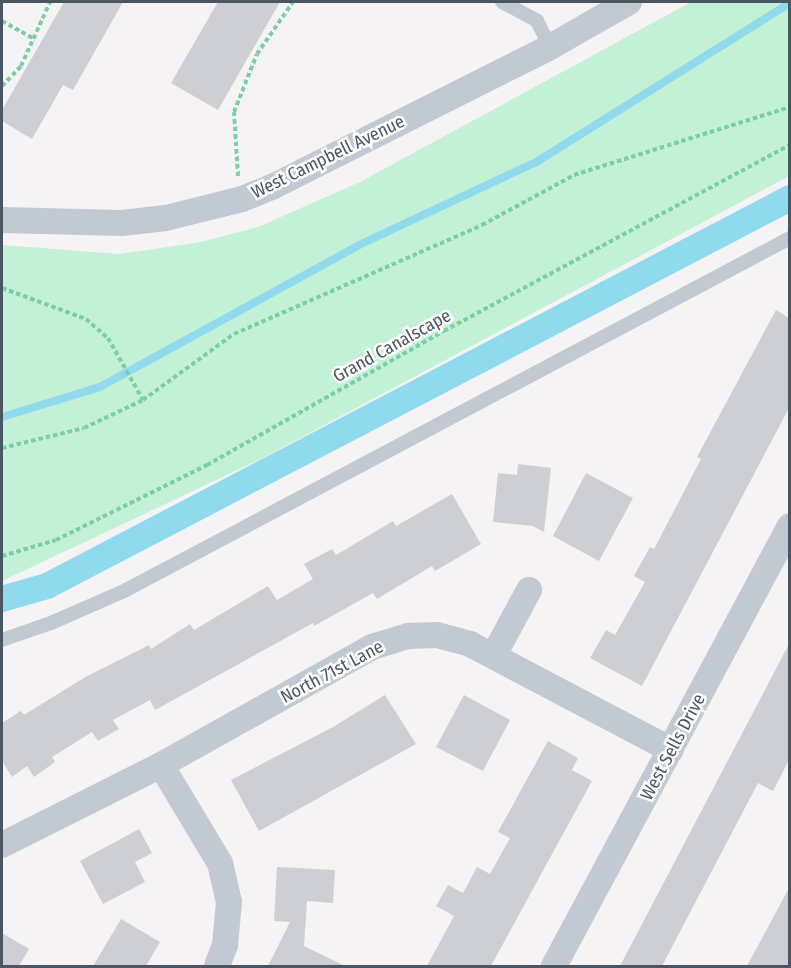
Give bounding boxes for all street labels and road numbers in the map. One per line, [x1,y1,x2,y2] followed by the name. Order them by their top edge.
[248,111,408,203] street label: West Campbell Avenue
[329,305,455,387] street label: Grand Canalscape
[277,636,387,708] street label: North 71st Lane
[636,690,710,804] street label: West Sells Drive

